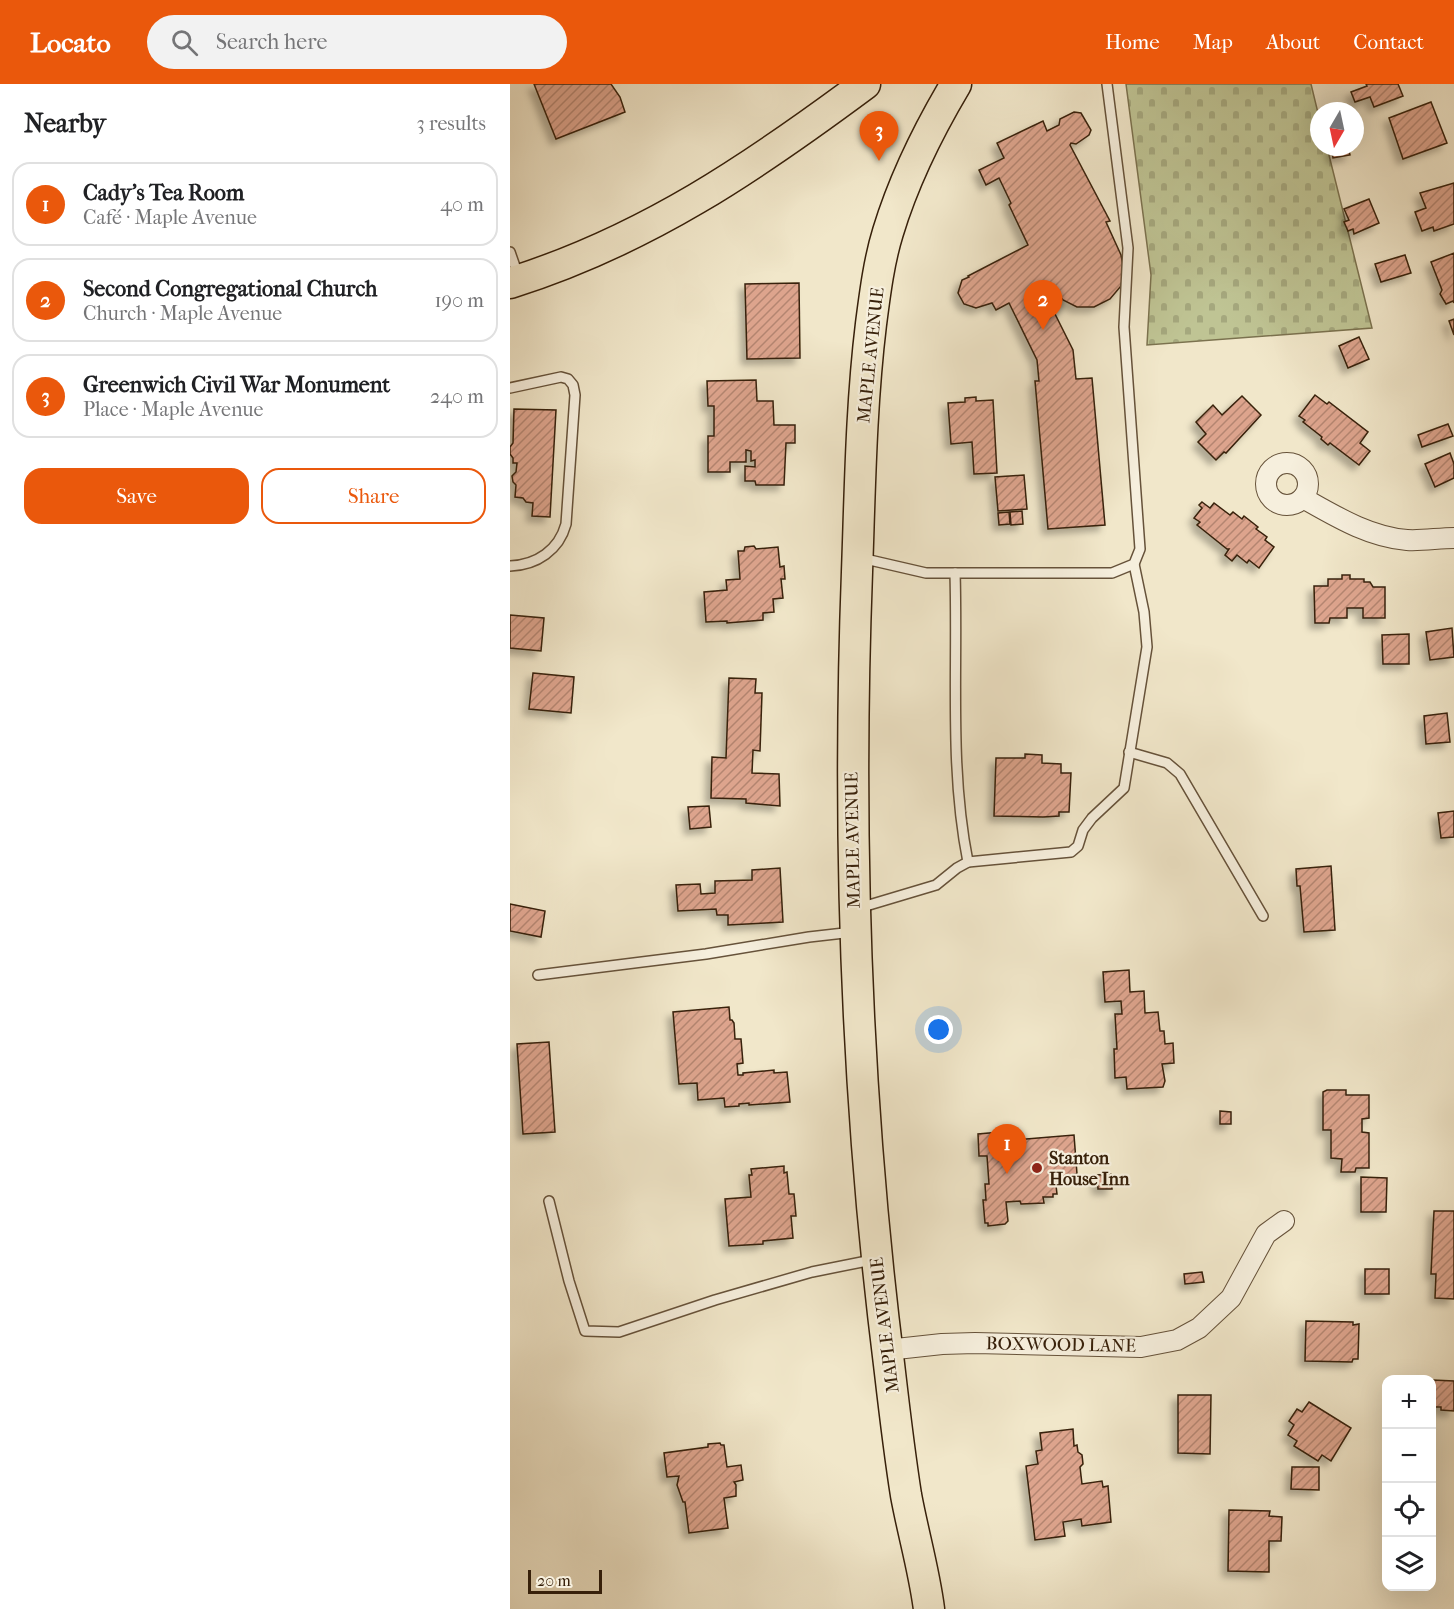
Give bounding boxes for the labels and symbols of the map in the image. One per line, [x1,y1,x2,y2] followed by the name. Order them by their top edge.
[1310,102,1364,156] north arrow
[860,112,898,161] pin: 3
[1024,280,1062,330] pin: 2
[853,286,889,424] street label: MAPLE AVENUE
[841,772,865,908] street label: MAPLE AVENUE
[924,1015,953,1044] your location
[988,1124,1026,1174] pin: 1
[1049,1148,1130,1190] place label: Stanton House Inn
[1030,1161,1044,1175] marker: Stanton House Inn
[866,1256,904,1394] street label: MAPLE AVENUE
[986,1333,1136,1357] street label: BOXWOOD LANE
[528,1567,602,1594] scale bar

